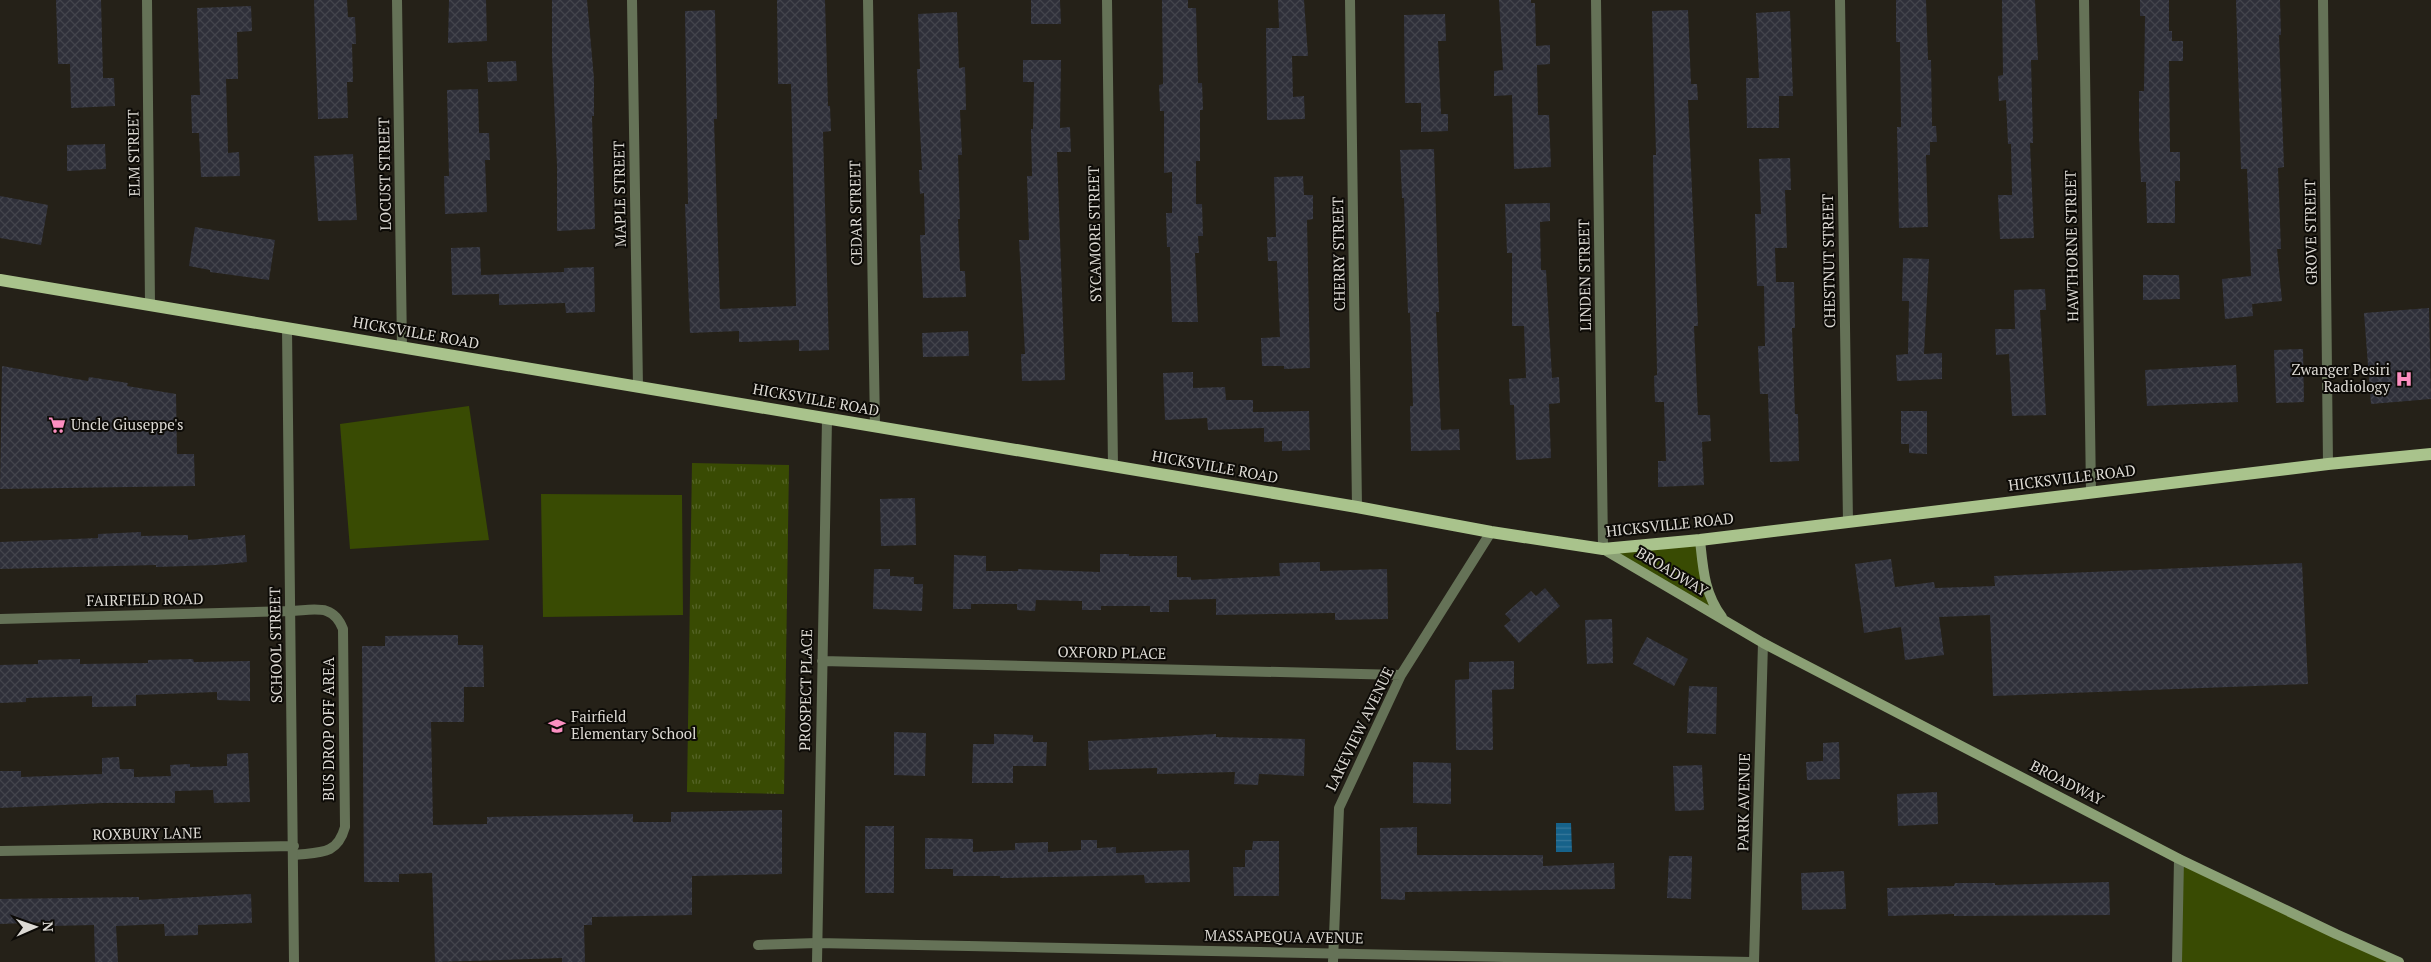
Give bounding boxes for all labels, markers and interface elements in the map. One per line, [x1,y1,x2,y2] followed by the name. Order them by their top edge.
[122,109,144,197] street label: ELM STREET
[373,117,395,231] street label: LOCUST STREET
[608,141,630,247] street label: MAPLE STREET
[844,160,866,266] street label: CEDAR STREET
[1083,166,1105,302] street label: SYCAMORE STREET
[2060,170,2082,322] street label: HAWTHORNE STREET
[2299,179,2321,285] street label: GROVE STREET
[1817,194,1839,328] street label: CHESTNUT STREET
[1327,197,1349,311] street label: CHERRY STREET
[1573,219,1595,331] street label: LINDEN STREET
[351,311,481,353] street label: HICKSVILLE ROAD
[2292,359,2390,396] place label: Zwanger Pesiri Radiology
[2394,369,2414,389] hospital icon: Zwanger Pesiri Radiology
[751,378,881,420] street label: HICKSVILLE ROAD
[71,414,184,434] place label: Uncle Giuseppe's
[47,415,67,435] supermarket icon: Uncle Giuseppe's
[1150,445,1280,487] street label: HICKSVILLE ROAD
[2007,459,2137,495] street label: HICKSVILLE ROAD
[1605,507,1735,541] street label: HICKSVILLE ROAD
[1633,542,1712,601] street label: BROADWAY
[264,587,286,703] street label: SCHOOL STREET
[86,588,204,610] street label: FAIRFIELD ROAD
[794,629,816,751] street label: PROSPECT PLACE
[1057,641,1167,663] street label: OXFORD PLACE
[318,656,338,801] street label: BUS DROP OFF AREA
[1320,663,1398,794] street label: LAKEVIEW AVENUE
[571,706,697,743] place label: Fairfield Elementary School
[547,716,567,736] school or university icon: Fairfield Elementary School
[1732,753,1754,851] street label: PARK AVENUE
[2027,755,2108,809] street label: BROADWAY
[92,822,202,844] street label: ROXBURY LANE
[10,902,60,952] north arrow
[39,921,58,933] text: N
[1204,925,1364,947] street label: MASSAPEQUA AVENUE

